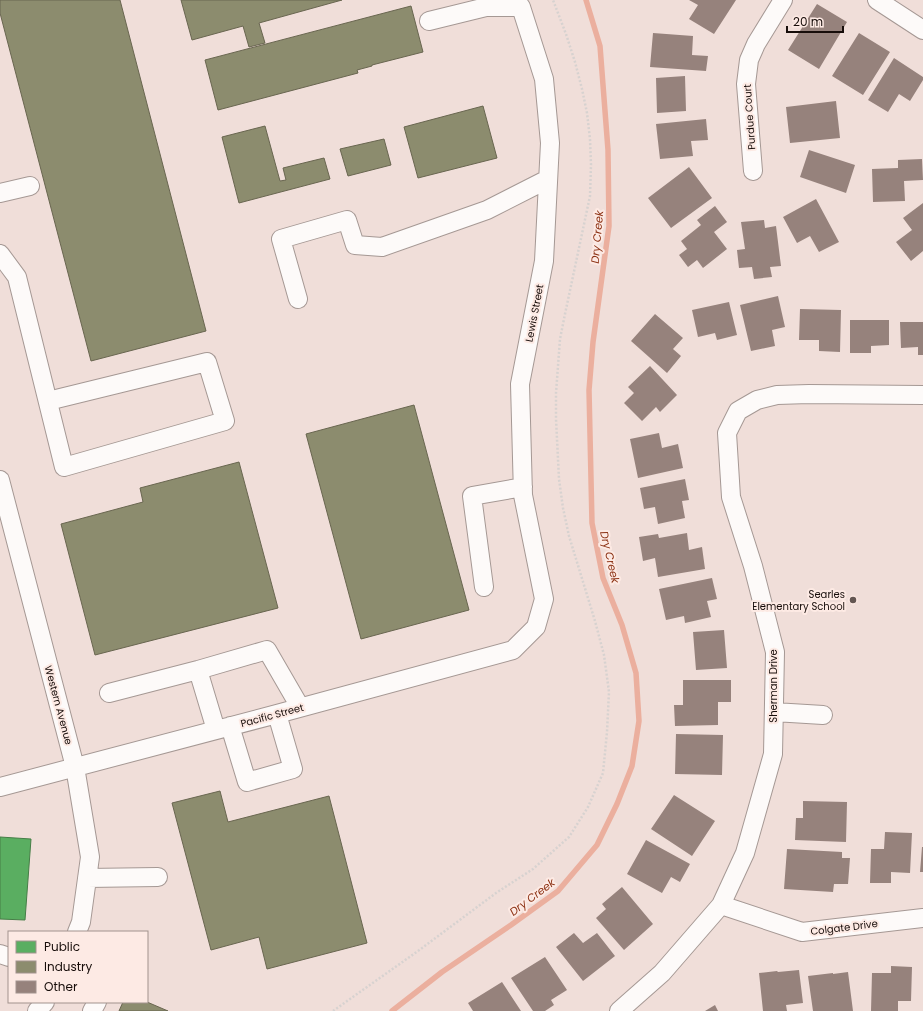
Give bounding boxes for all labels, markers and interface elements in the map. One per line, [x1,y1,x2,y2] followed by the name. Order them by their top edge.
[787,8,843,34] scale bar
[793,13,823,30] text: 20 m
[740,83,759,150] street label: Purdue Court
[587,208,607,264] water label: Dry Creek
[522,283,547,343] street label: Lewis Street
[596,529,624,586] water label: Dry Creek
[752,587,845,614] place label: Searles Elementary School
[848,595,858,605] marker: Searles Elementary School
[766,649,781,723] street label: Sherman Drive
[41,664,76,746] street label: Western Avenue
[239,700,306,731] street label: Pacific Street
[506,874,559,919] water label: Dry Creek
[810,916,879,939] street label: Colgate Drive
[8,931,148,1003] legend
[44,938,80,955] text: Public
[44,958,93,975] text: Industry
[44,978,78,995] text: Other

